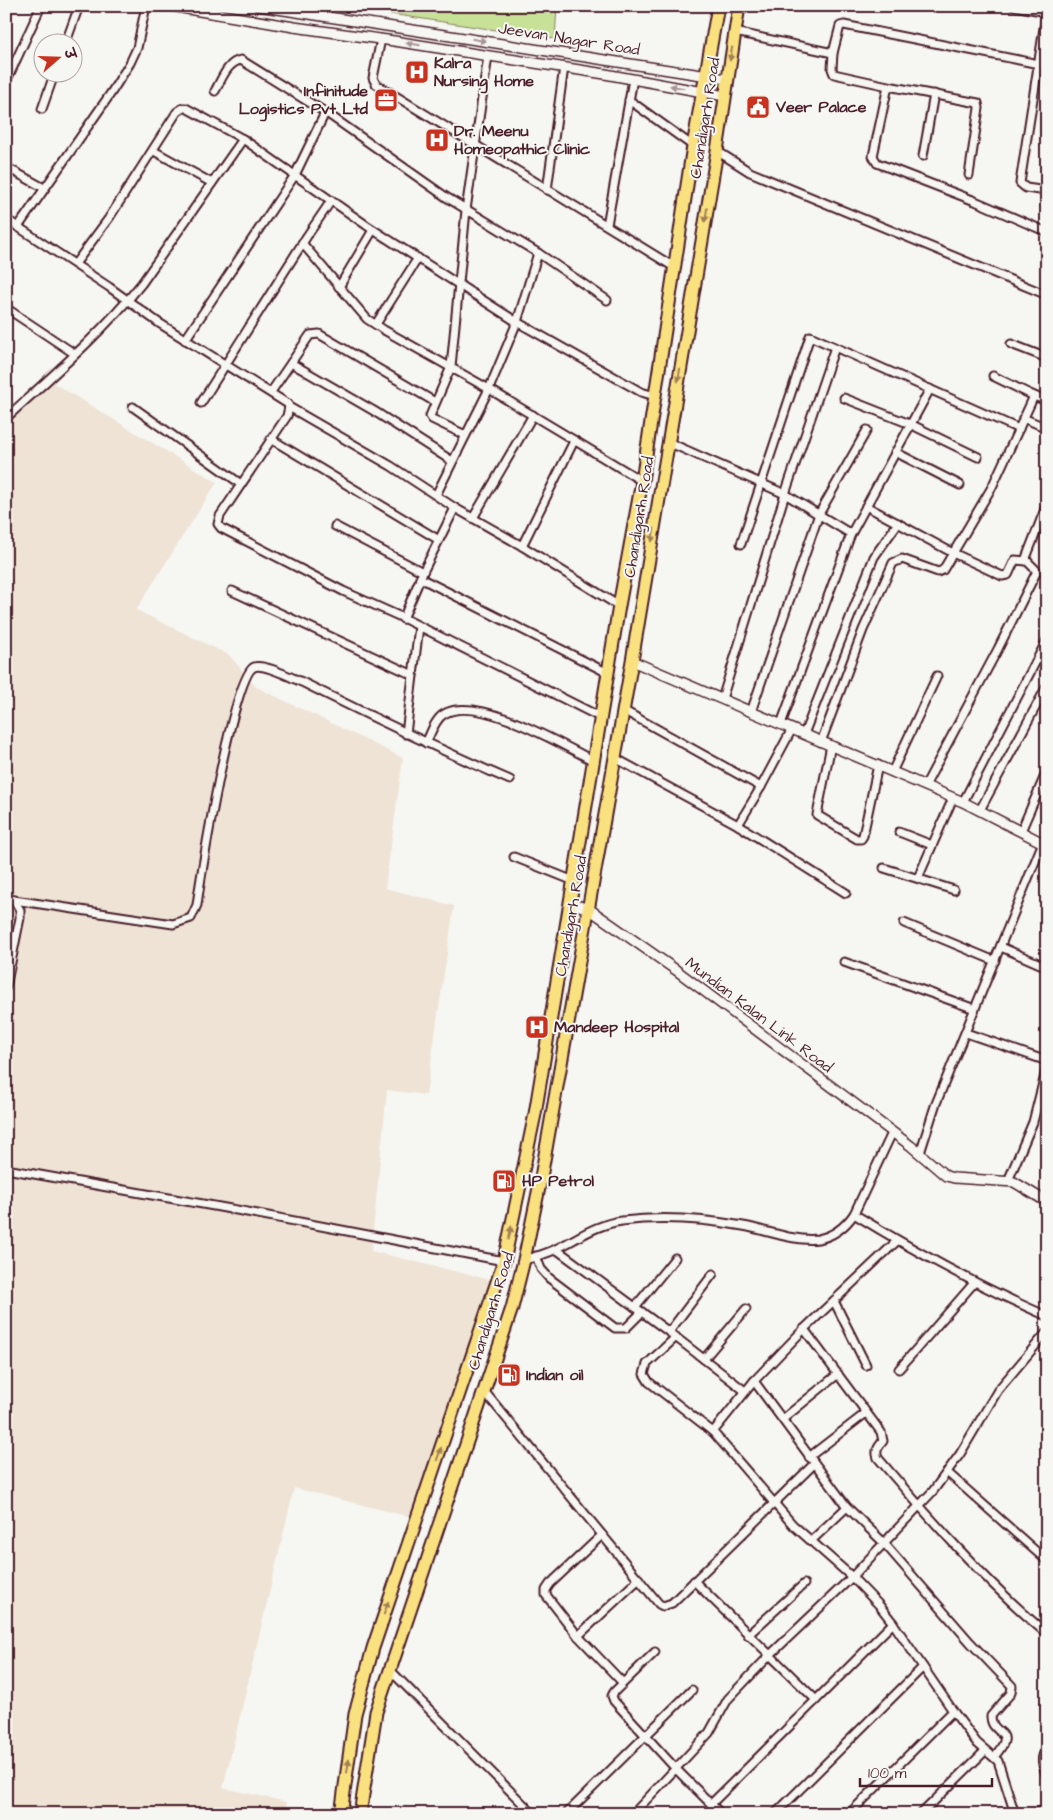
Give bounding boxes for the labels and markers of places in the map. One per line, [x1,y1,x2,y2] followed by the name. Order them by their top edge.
[434,52,534,94] place label: Kalra Nursing Home
[404,59,430,85] hospital icon: Kalra Nursing Home
[239,80,369,122] place label: Infinitude Logistics Pvt Ltd
[373,87,399,113] office icon: Infinitude Logistics Pvt Ltd
[745,94,771,120] public building icon: Veer Palace
[775,96,867,118] place label: Veer Palace
[454,120,591,160] place label: Dr. Meenu Homeopathic Clinic
[424,127,450,153] hospital icon: Dr. Meenu Homeopathic Clinic
[524,1014,550,1040] hospital icon: Mandeep Hospital
[554,1016,680,1038] place label: Mandeep Hospital
[491,1168,517,1194] fuel station icon: HP Petrol
[522,1170,594,1192] place label: HP Petrol
[496,1362,522,1388] fuel station icon: Indian oil
[526,1364,584,1386] place label: Indian oil

